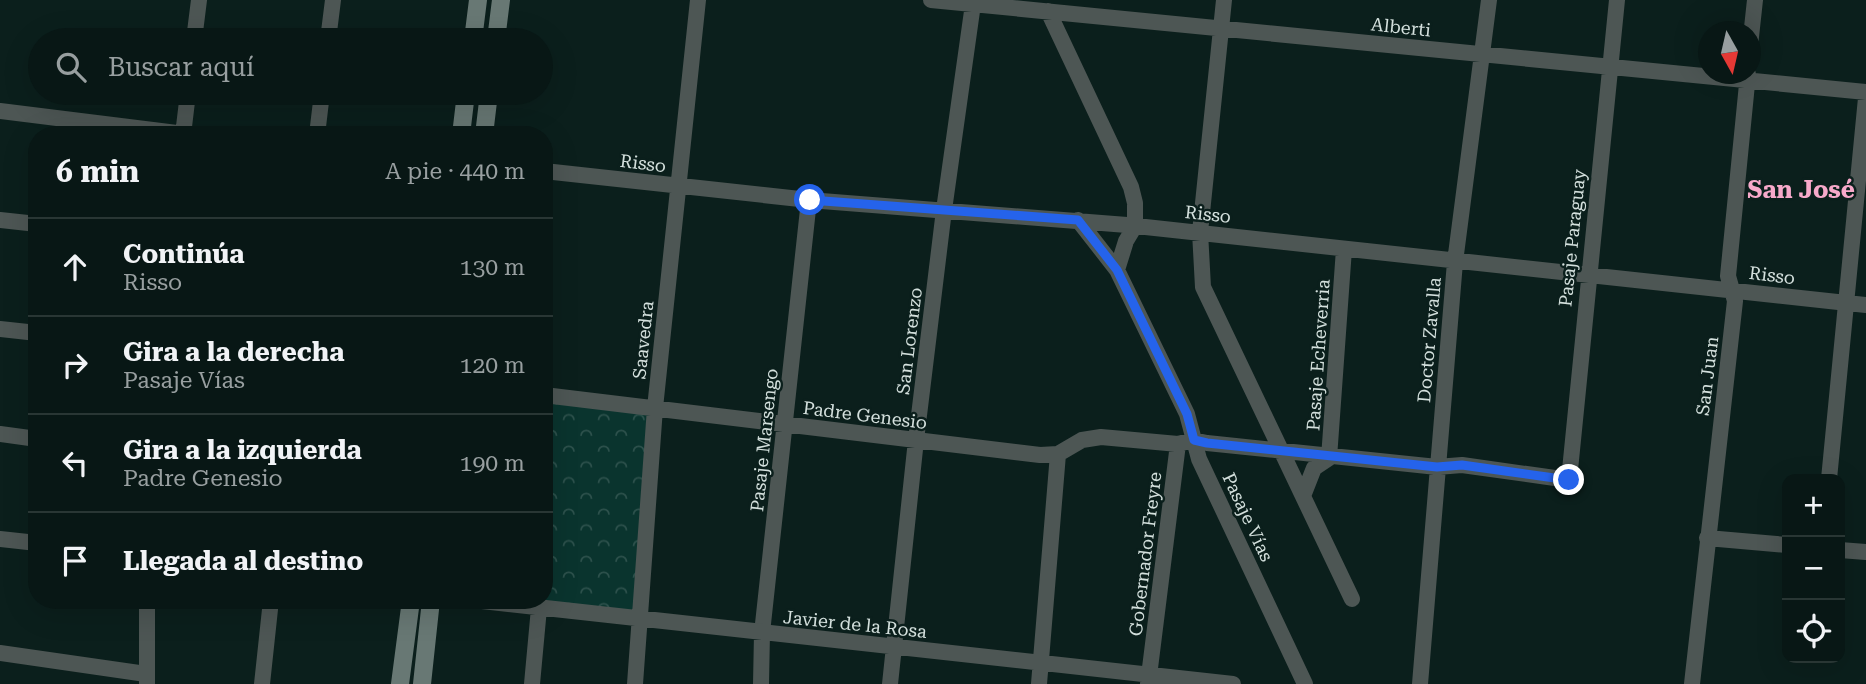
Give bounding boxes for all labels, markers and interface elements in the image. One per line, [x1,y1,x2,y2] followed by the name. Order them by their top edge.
[1370,13,1432,41] street label: Alberti
[1698,21,1761,84] north arrow
[28,28,553,105] search box
[52,48,90,86] icon: search
[108,52,254,82] text: Buscar aquí
[619,150,667,176] street label: Risso
[56,154,139,189] text: 6 min
[385,158,525,185] text: A pie · 440 m
[1554,168,1590,308] street label: Pasaje Paraguay
[1747,176,1855,204] district label: San José
[794,184,825,215] route start
[1184,201,1232,227] street label: Risso
[123,239,245,269] text: Continúa
[56,248,94,286] icon: ahead
[460,254,525,281] text: 130 m
[1748,262,1796,288] street label: Risso
[123,269,182,296] text: Risso
[1413,276,1445,404] street label: Doctor Zavalla
[1302,278,1334,432] street label: Pasaje Echeverria
[892,286,926,396] street label: San Lorenzo
[628,300,658,380] street label: Saavedra
[1692,335,1722,417] street label: San Juan
[123,337,344,367] text: Gira a la derecha
[56,346,94,384] icon: right
[460,352,525,379] text: 120 m
[123,367,245,394] text: Pasaje Vías
[746,367,782,513] street label: Pasaje Marsengo
[802,397,928,433] street label: Padre Genesio
[123,435,362,465] text: Gira a la izquierda
[56,444,94,482] icon: left
[460,450,525,477] text: 190 m
[1553,464,1584,495] route end
[123,465,283,492] text: Padre Genesio
[1218,469,1278,565] street label: Pasaje Vías
[1125,471,1166,637] street label: Gobernador Freyre
[1782,474,1845,663] map controls
[1782,474,1845,537] button: +
[1782,537,1845,600] button: −
[56,542,94,580] icon: arrive
[123,546,363,576] text: Llegada al destino
[1782,600,1845,663] button: locate
[782,606,928,642] street label: Javier de la Rosa

